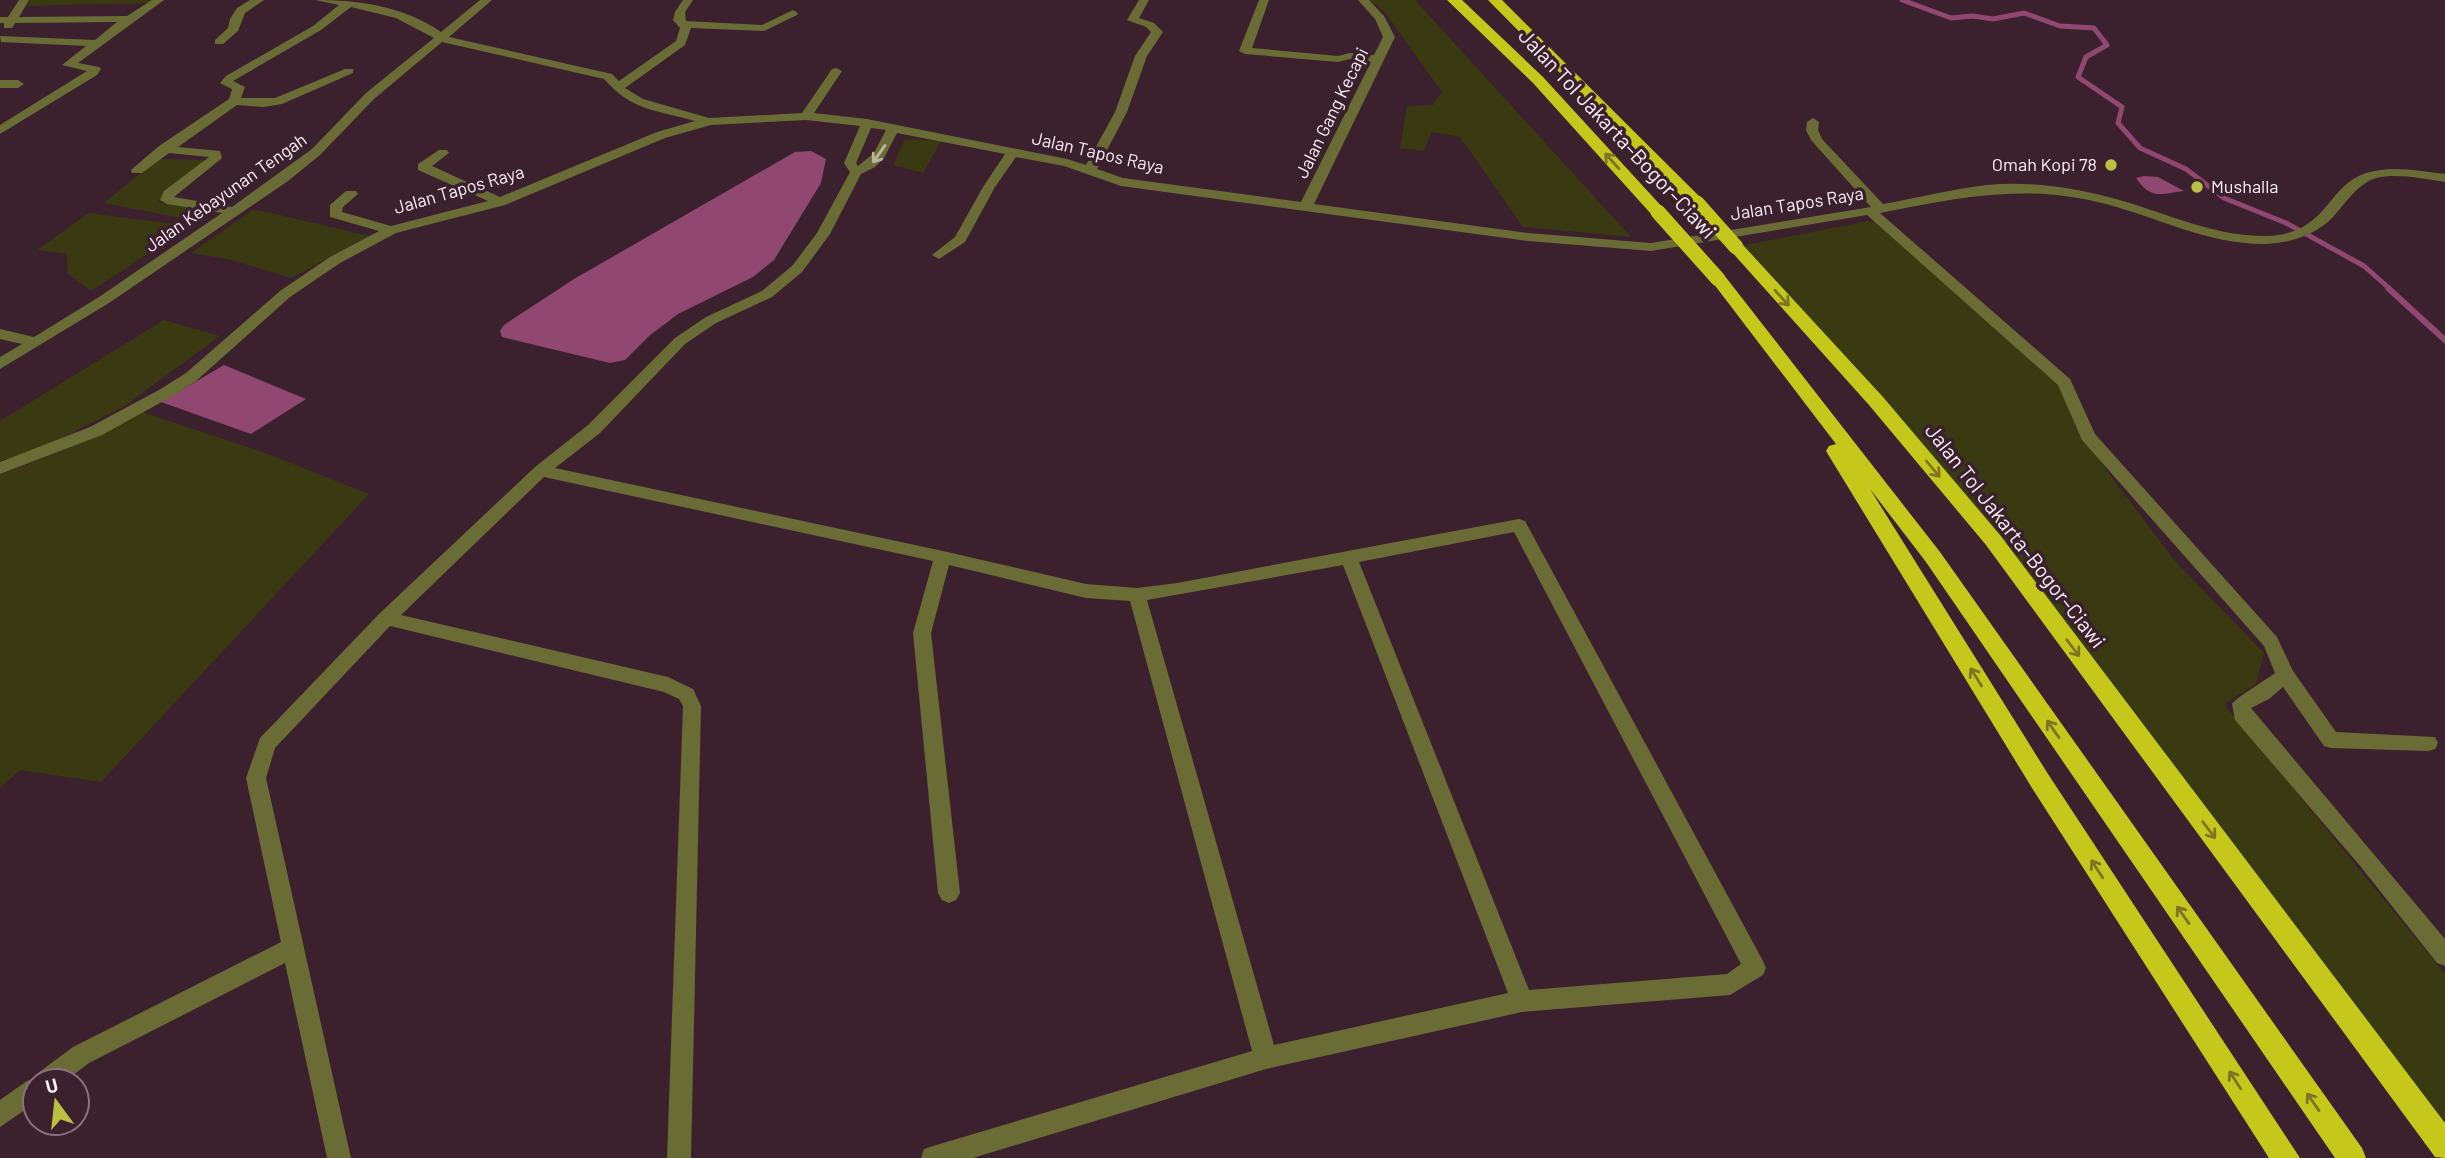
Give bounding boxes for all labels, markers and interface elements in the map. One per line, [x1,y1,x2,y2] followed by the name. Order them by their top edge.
[1514,23,1722,243] street label: Jalan Tol Jakarta–Bogor–Ciawi
[1290,44,1372,182] street label: Jalan Gang Kecapi
[1030,126,1166,178] street label: Jalan Tapos Raya
[140,128,311,256] street label: Jalan Kebayunan Tengah
[872,144,887,163] one-way arrow
[1605,152,1621,170] one-way arrow
[1992,153,2097,175] place label: Omah Kopi 78
[2103,157,2119,173] marker: Omah Kopi 78
[391,160,526,218] street label: Jalan Tapos Raya
[2211,175,2279,197] place label: Mushalla
[2189,179,2205,195] marker: Mushalla
[1729,182,1865,224] street label: Jalan Tapos Raya
[1774,289,1791,306] one-way arrow
[1921,418,2112,652] street label: Jalan Tol Jakarta–Bogor–Ciawi
[1925,459,1941,477] one-way arrow
[2065,638,2080,657] one-way arrow
[1968,668,1982,688] one-way arrow
[2046,720,2060,739] one-way arrow
[2201,820,2216,839] one-way arrow
[2090,860,2104,880] one-way arrow
[2176,906,2190,925] one-way arrow
[21,1067,91,1137] north arrow
[2228,1071,2242,1091] one-way arrow
[43,1072,60,1098] text: U
[2306,1093,2320,1112] one-way arrow

